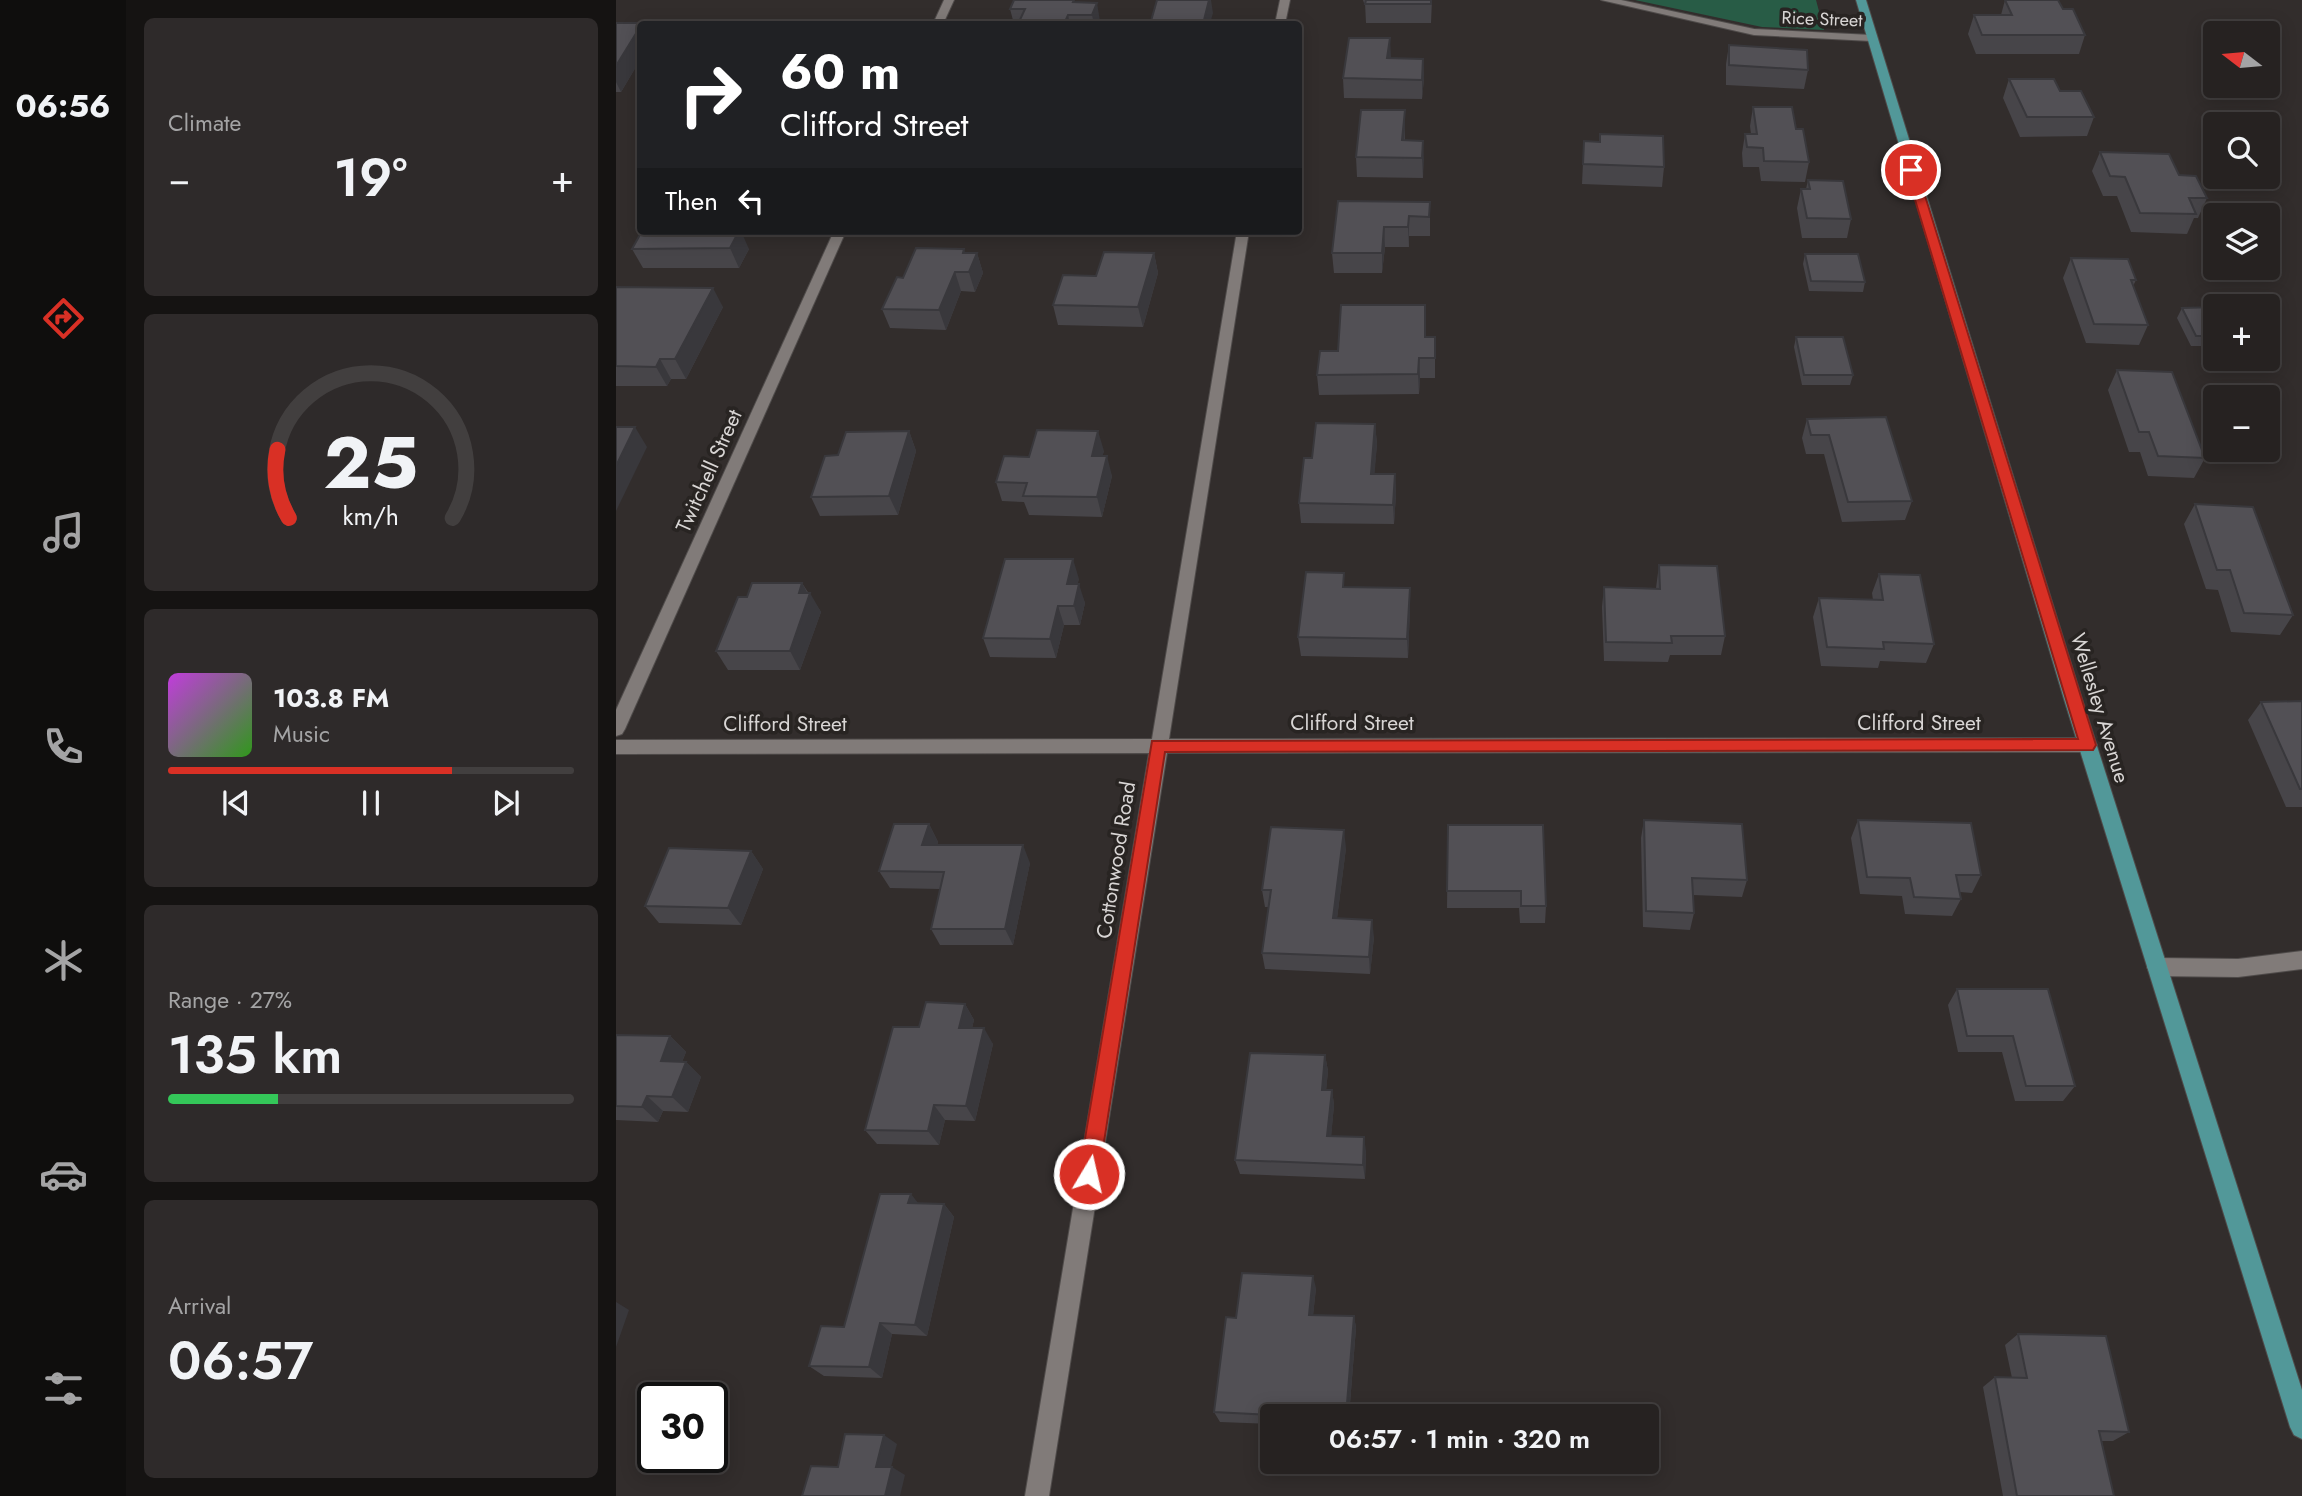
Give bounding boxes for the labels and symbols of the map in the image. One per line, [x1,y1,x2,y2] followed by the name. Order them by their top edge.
[1781,5,1864,33] street label: Rice Street
[2203,21,2280,98] north arrow
[1881,140,1941,200] pin
[668,405,750,537] street label: Twitchell Street
[2063,629,2137,787] street label: Wellesley Avenue
[1290,708,1414,738] street label: Clifford Street
[1857,708,1981,738] street label: Clifford Street
[723,709,847,739] street label: Clifford Street
[1089,779,1143,941] street label: Cottonwood Road
[1052,1137,1126,1211] position arrow
[637,1382,728,1473] speed limit sign: 30

